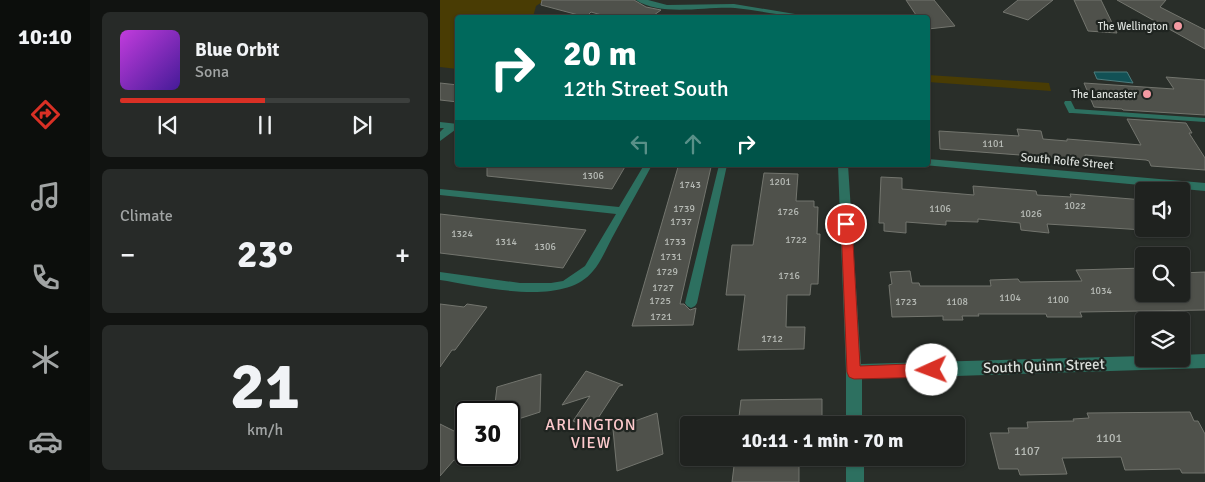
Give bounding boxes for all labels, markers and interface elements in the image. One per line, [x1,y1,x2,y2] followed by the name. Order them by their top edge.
[1098,20,1168,33] place label: The Wellington
[1172,20,1184,32] marker: The Wellington
[18,23,72,50] text: 10:10
[563,32,637,75] text: 20 m
[480,35,545,100] icon: right
[195,38,279,62] text: Blue Orbit
[195,62,229,82] text: Sona
[563,75,729,102] text: 12th Street South
[1072,88,1137,101] place label: The Lancaster
[1141,88,1153,100] marker: The Lancaster
[28,97,63,132] icon: directions
[154,111,182,139] icon: previous
[251,111,279,139] icon: pause
[348,111,376,139] icon: next
[626,130,654,158] icon: left
[679,130,707,158] icon: ahead
[732,130,760,158] icon: right
[982,138,1004,150] house number: 1101
[1020,150,1114,173] street label: South Rolfe Street
[582,170,604,182] house number: 1306
[769,176,791,188] house number: 1201
[28,179,63,214] icon: music
[679,179,701,191] house number: 1743
[1135,182,1190,367] map controls
[1135,182,1190,237] button: sound
[1064,200,1086,212] house number: 1022
[673,203,695,215] house number: 1739
[825,203,867,245] pin
[929,203,951,215] house number: 1106
[120,206,173,226] text: Climate
[777,206,799,218] house number: 1726
[1020,208,1042,220] house number: 1026
[832,210,860,238] icon: arrive
[670,216,692,228] house number: 1737
[451,228,473,240] house number: 1324
[237,231,293,278] text: 23°
[785,234,807,246] house number: 1722
[495,236,517,248] house number: 1314
[664,236,686,248] house number: 1733
[120,238,135,272] text: −
[395,238,410,272] text: +
[534,241,556,253] house number: 1306
[1135,247,1190,302] button: search
[660,251,682,263] house number: 1731
[28,260,63,295] icon: phone
[656,266,678,278] house number: 1729
[778,270,800,282] house number: 1716
[652,282,674,294] house number: 1727
[1090,285,1112,297] house number: 1034
[999,292,1021,304] house number: 1104
[1047,294,1069,306] house number: 1100
[649,295,671,307] house number: 1725
[895,296,917,308] house number: 1723
[946,296,968,308] house number: 1108
[650,311,672,323] house number: 1721
[1135,312,1190,367] button: layers
[761,333,783,345] house number: 1712
[28,342,63,377] icon: climate
[905,343,957,395] position arrow
[230,347,300,427] text: 21
[983,355,1105,377] street label: South Quinn Street
[455,401,520,466] speed limit sign: 30
[545,415,637,453] district label: ARLINGTON VIEW
[247,420,283,440] text: km/h
[28,424,63,459] icon: car
[742,429,903,453] text: 10:11 · 1 min · 70 m
[1096,431,1122,446] house number: 1101
[1014,444,1040,459] house number: 1107

